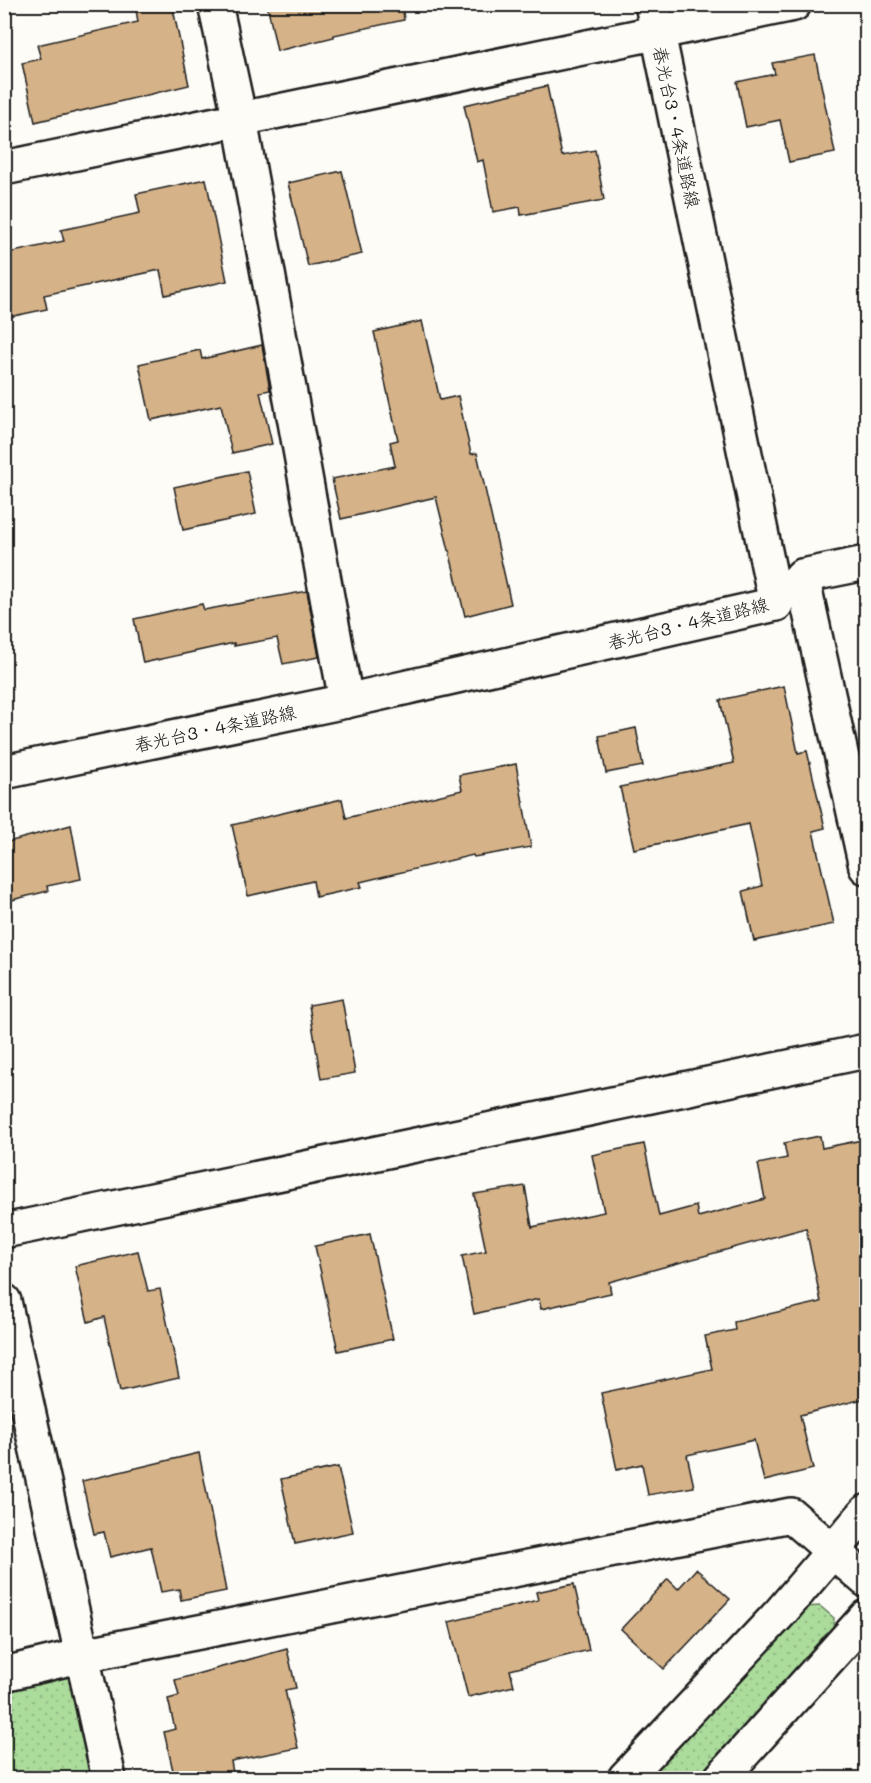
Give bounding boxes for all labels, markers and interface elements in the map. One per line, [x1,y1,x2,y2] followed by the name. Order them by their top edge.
[648,44,706,210] street label: 春光台3・4条道路線
[605,591,771,655] street label: 春光台3・4条道路線
[132,699,298,757] street label: 春光台3・4条道路線

